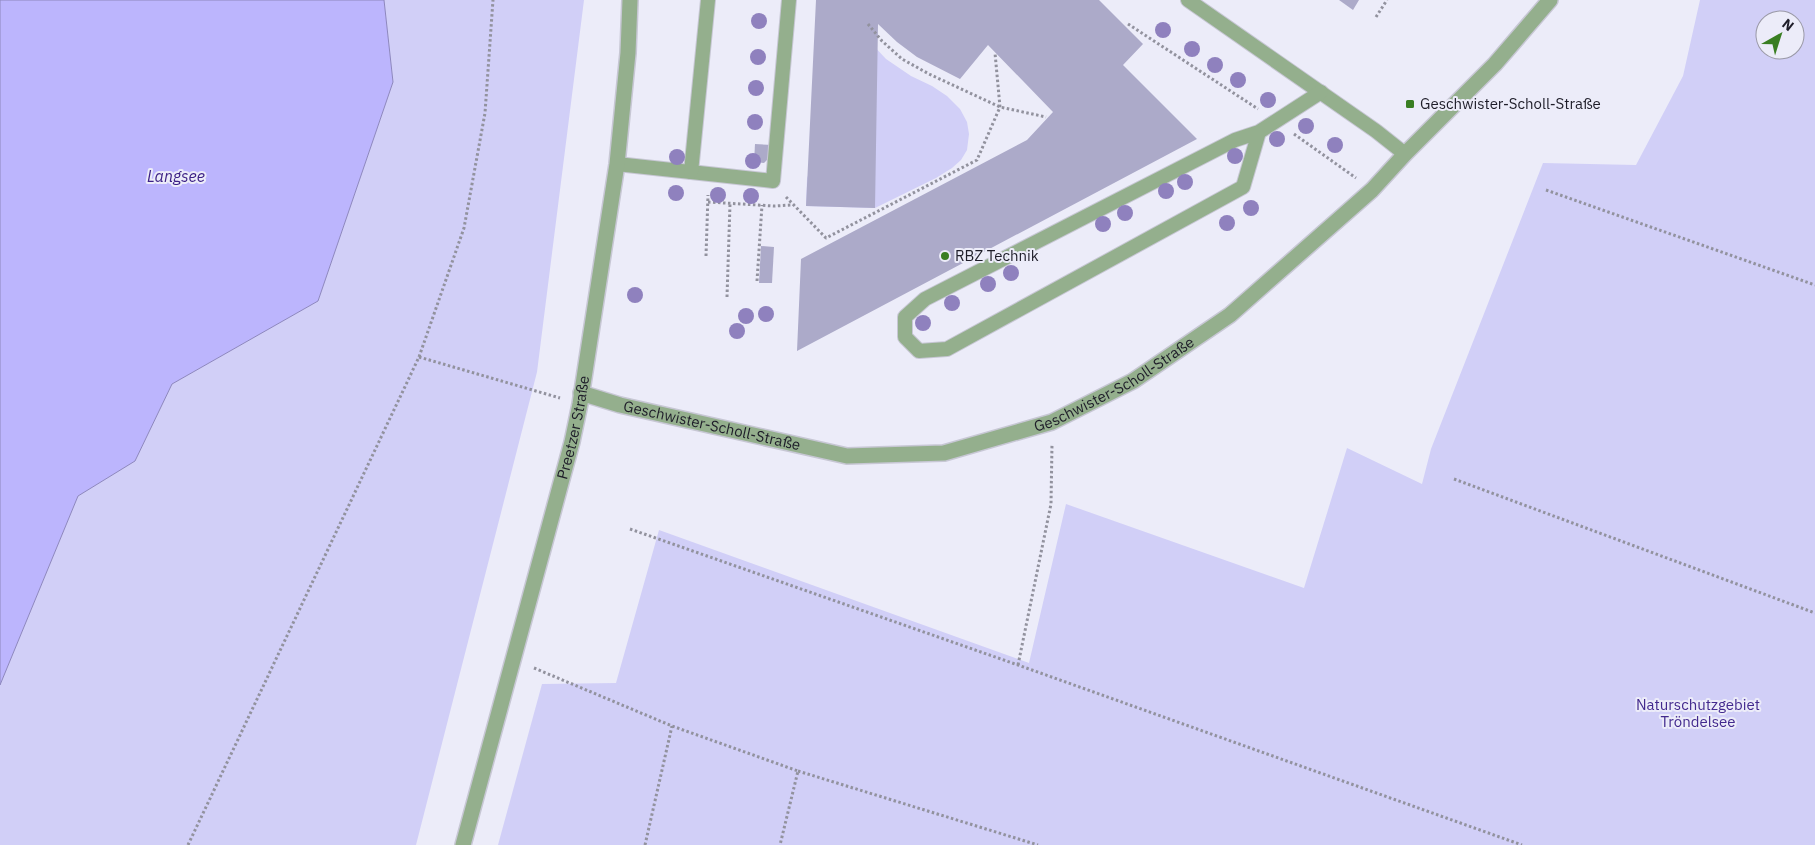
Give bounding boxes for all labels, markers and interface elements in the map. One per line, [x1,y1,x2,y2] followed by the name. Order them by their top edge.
[1755,10,1805,60] north arrow
[1779,15,1798,35] text: N
[1420,94,1601,113] place label: Geschwister-Scholl-Straße
[1404,98,1416,110] marker: Geschwister-Scholl-Straße
[147,166,205,186] water label: Langsee
[955,246,1039,265] place label: RBZ Technik
[939,250,951,262] marker: RBZ Technik
[1032,332,1197,436] street label: Geschwister-Scholl-Straße
[552,374,593,481] street label: Preetzer Straße
[622,396,802,454] street label: Geschwister-Scholl-Straße
[1636,695,1760,731] park label: Naturschutzgebiet Tröndelsee

